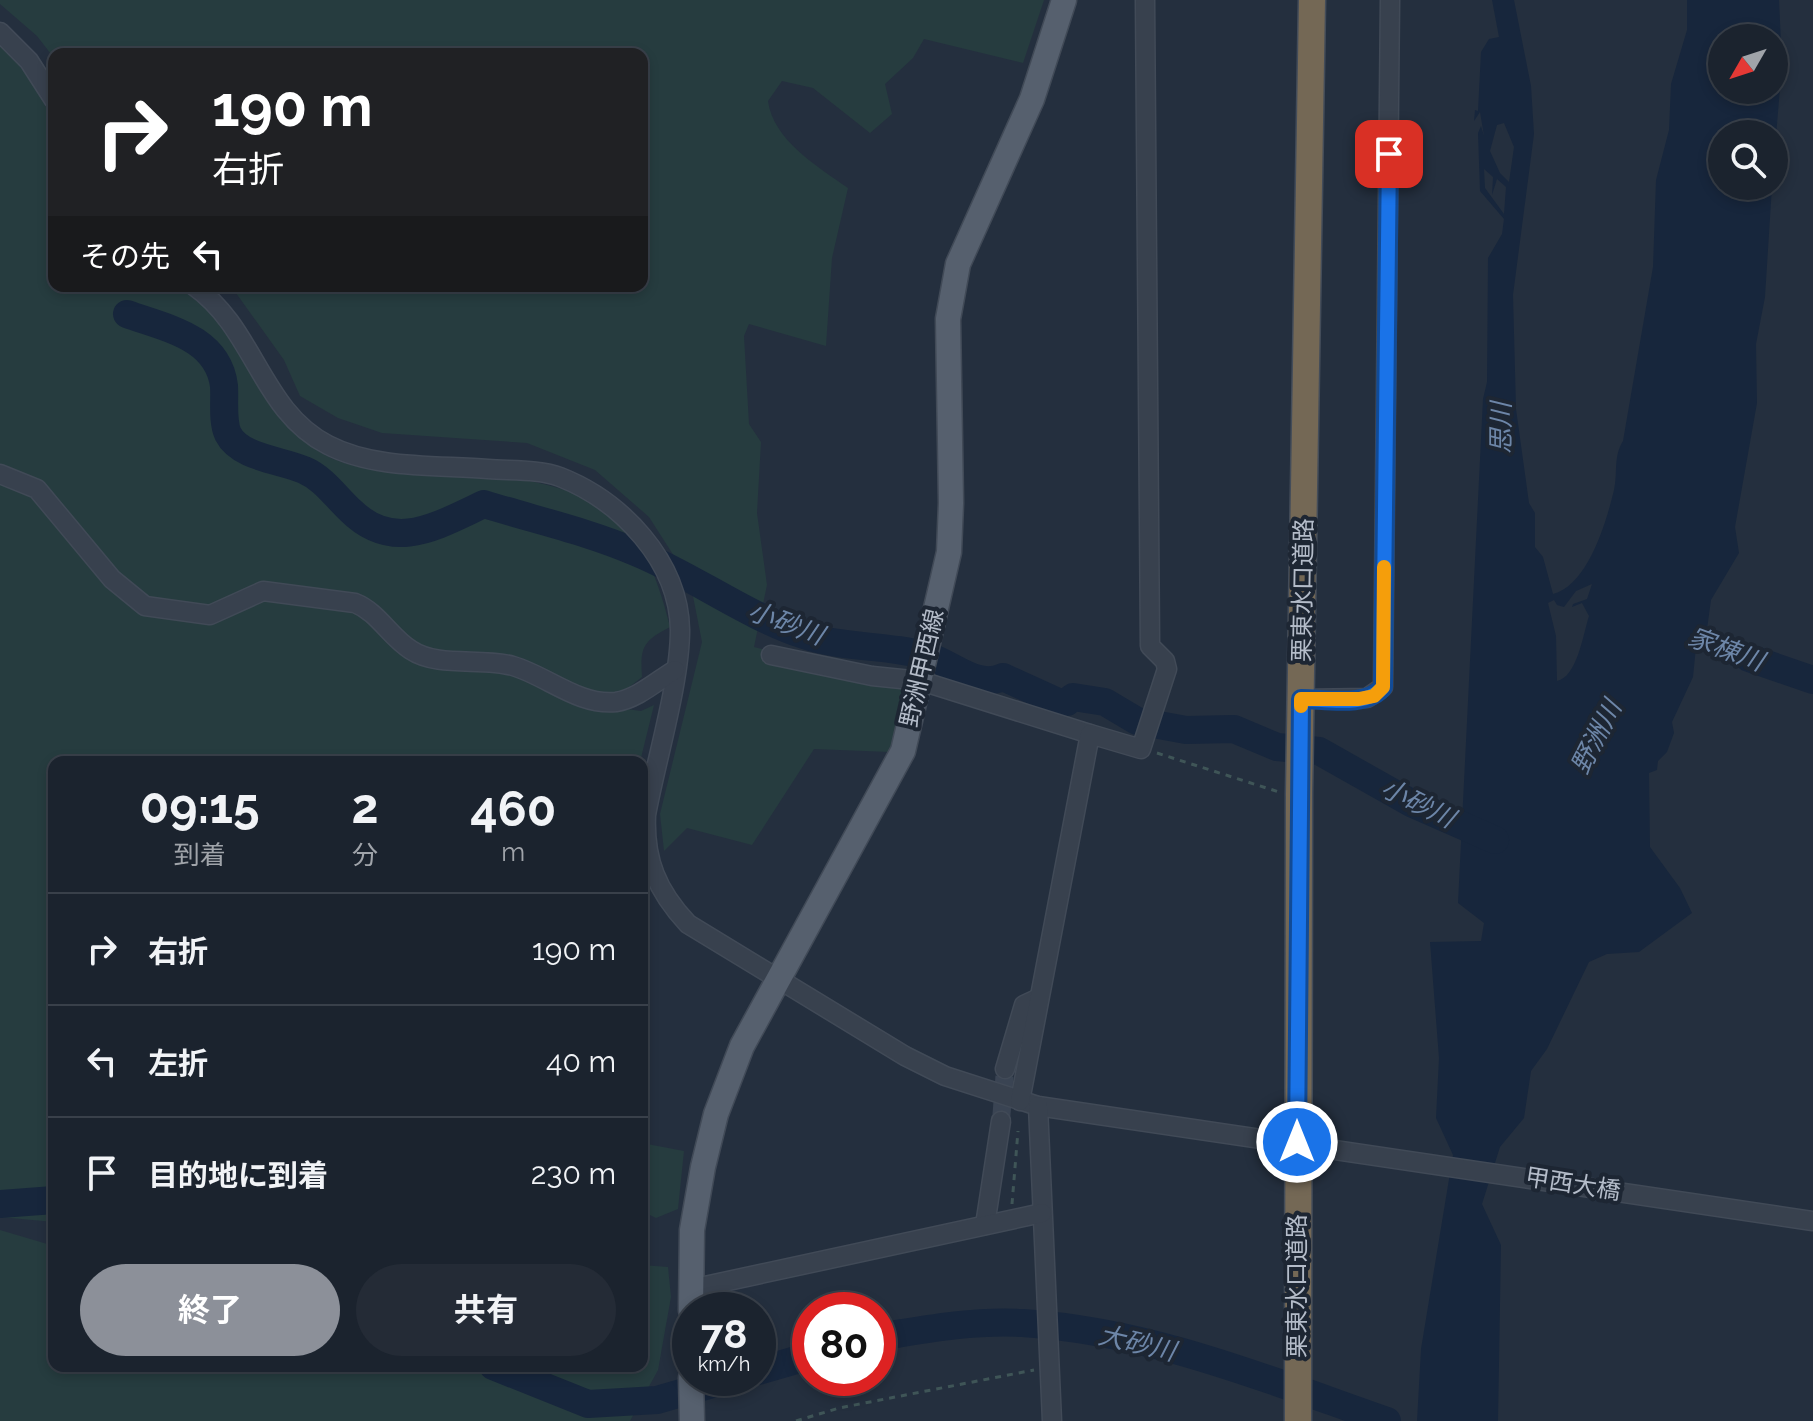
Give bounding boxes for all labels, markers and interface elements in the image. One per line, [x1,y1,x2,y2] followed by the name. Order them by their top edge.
[1708,24,1788,104] north arrow
[1708,24,1788,200] map controls
[212,73,373,139] text: 190 m
[80,80,184,184] icon: right
[1355,120,1423,188] pin
[1708,120,1788,200] button: search
[1367,132,1411,176] icon: arrive
[212,148,284,190] text: 右折
[186,232,230,276] icon: left
[80,239,170,274] text: その先
[1486,399,1516,454] water label: 思川
[1287,518,1318,662] street label: 栗東水口道路
[744,596,831,651] water label: 小砂川
[894,606,949,730] street label: 野洲甲西線
[1684,622,1771,677] water label: 家棟川
[1565,693,1628,779] water label: 野洲川
[1376,772,1462,835] water label: 小砂川
[140,778,260,834] text: 09:15
[351,778,378,834] text: 2
[470,781,556,837] text: 460
[501,837,525,867] text: m
[174,840,226,870] text: 到着
[352,840,378,870] text: 分
[80,927,124,971] icon: right
[532,932,616,967] text: 190 m
[148,934,208,969] text: 右折
[80,1039,124,1083] icon: left
[546,1044,616,1079] text: 40 m
[148,1046,208,1081] text: 左折
[1255,1100,1339,1184] position arrow
[80,1151,124,1195] icon: arrive
[531,1156,616,1191] text: 230 m
[148,1158,328,1193] text: 目的地に到着
[1523,1162,1623,1205] street label: 甲西大橋
[1282,1214,1311,1358] street label: 栗東水口道路
[80,1264,340,1356] button: 終了
[356,1264,616,1356] button: 共有
[792,1292,896,1396] speed limit sign: 80
[701,1310,747,1357] text: 78
[1096,1320,1181,1367] water label: 大砂川
[698,1352,750,1376] text: km/h

